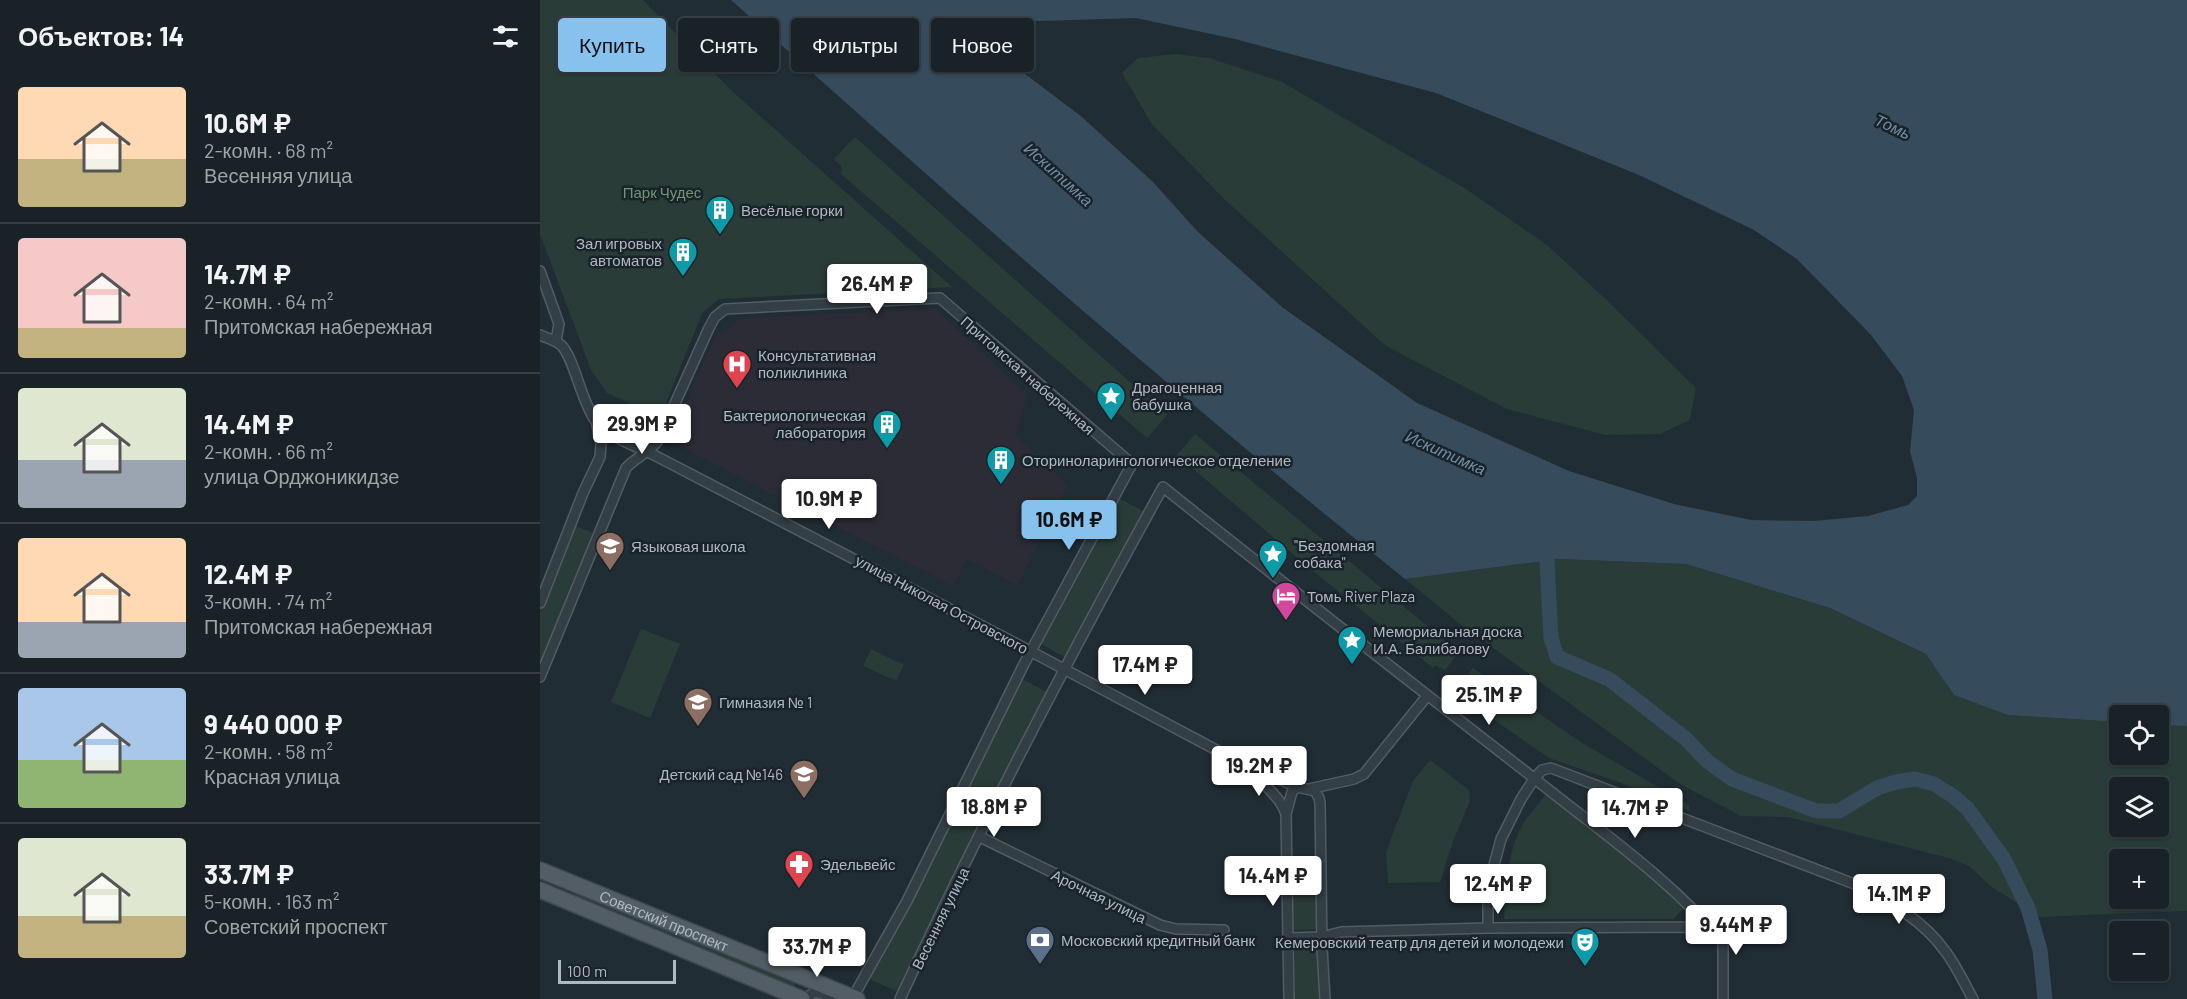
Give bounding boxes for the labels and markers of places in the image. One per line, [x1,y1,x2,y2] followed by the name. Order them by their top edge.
[704,194,736,236] building icon: Весёлые горки
[741,201,843,219] place label: Весёлые горки
[576,234,662,269] place label: Зал игровых автоматов
[667,236,699,278] building icon: Зал игровых автоматов
[822,264,932,315] pin: 26.4M ₽
[758,346,876,381] place label: Консультативная поликлиника
[721,348,753,390] hospital icon: Консультативная поликлиника
[1132,378,1222,413] place label: Драгоценная бабушка
[1095,380,1127,422] place icon: Драгоценная бабушка
[587,404,697,455] pin: 29.9M ₽
[723,406,866,441] place label: Бактериологическая лаборатория
[871,408,903,450] building icon: Бактериологическая лаборатория
[985,444,1017,486] building icon: Оториноларингологическое отделение
[1022,451,1291,469] place label: Оториноларингологическое отделение
[774,479,884,530] pin: 10.9M ₽
[1014,500,1124,551] pin: 10.6M ₽
[594,530,626,572] school or university icon: Языковая школа
[1294,536,1375,571] place label: "Бездомная собака"
[631,537,746,555] place label: Языковая школа
[1257,538,1289,580] place icon: "Бездомная собака"
[1270,580,1302,622] hotel icon: Томь River Plaza
[1307,587,1415,605] place label: Томь River Plaza
[1373,622,1523,657] place label: Мемориальная доска И.А. Балибалову
[1336,624,1368,666] place icon: Мемориальная доска И.А. Балибалову
[1090,645,1200,696] pin: 17.4M ₽
[1434,675,1544,726] pin: 25.1M ₽
[682,686,714,728] school or university icon: Гимназия № 1
[719,693,812,711] place label: Гимназия № 1
[1204,746,1314,797] pin: 19.2M ₽
[788,758,820,800] school or university icon: Детский сад №146
[660,765,783,783] place label: Детский сад №146
[939,787,1049,838] pin: 18.8M ₽
[1580,788,1690,839] pin: 14.7M ₽
[783,848,815,890] pharmacy icon: Эдельвейс
[820,855,896,873] place label: Эдельвейс
[1218,856,1328,907] pin: 14.4M ₽
[1443,864,1553,915] pin: 12.4M ₽
[1844,874,1954,925] pin: 14.1M ₽
[1681,905,1791,956] pin: 9.44M ₽
[1024,924,1056,966] bank icon: Московский кредитный банк
[1569,926,1601,968] theatre icon: Кемеровский театр для детей и молодежи
[762,927,872,978] pin: 33.7M ₽
[1061,931,1255,949] place label: Московский кредитный банк
[1275,933,1564,951] place label: Кемеровский театр для детей и молодежи

